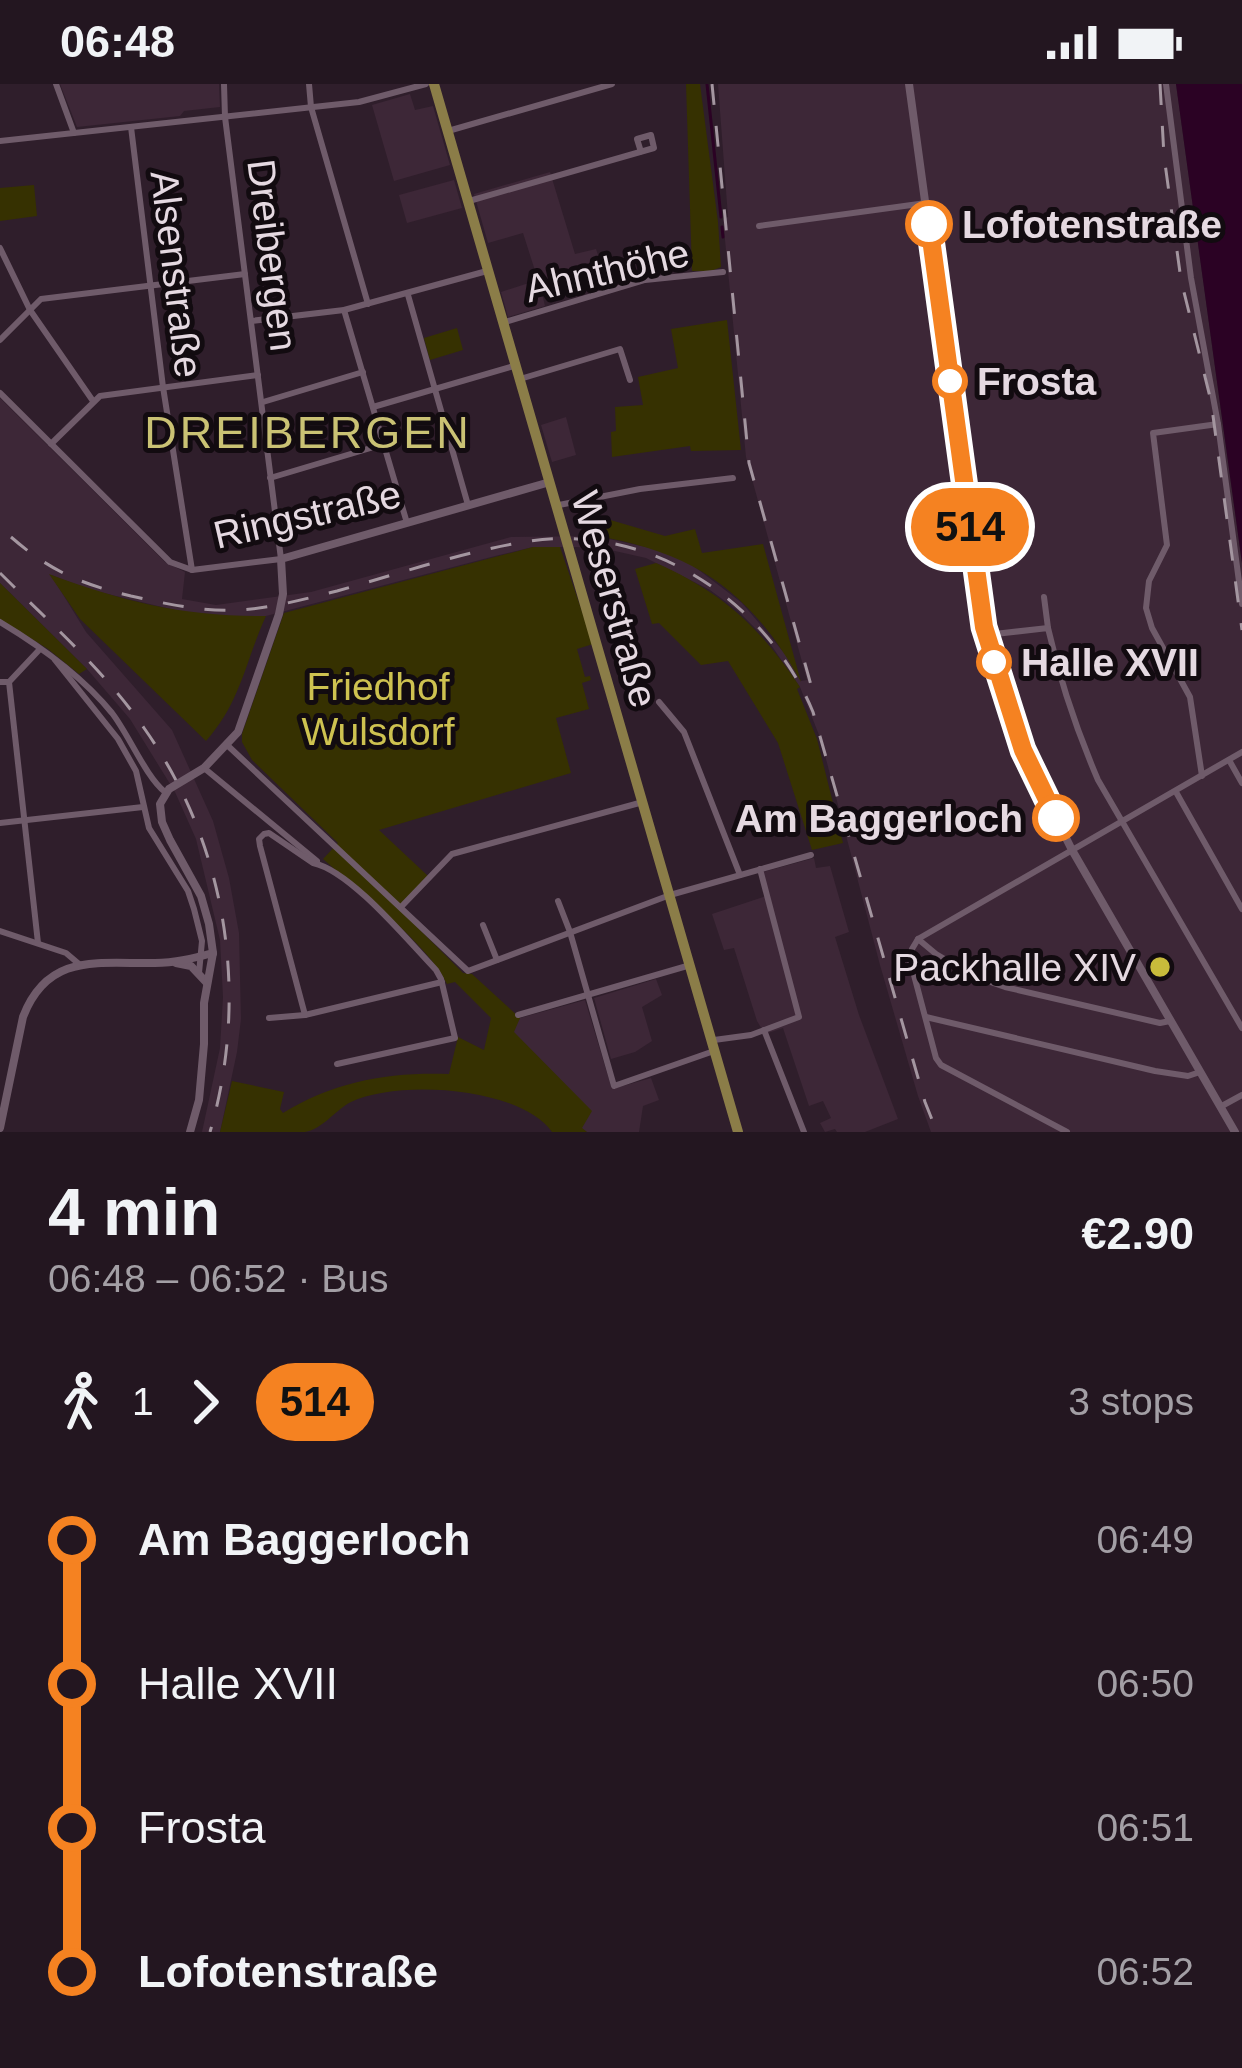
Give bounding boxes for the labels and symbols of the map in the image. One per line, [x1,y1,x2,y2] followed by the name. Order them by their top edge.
[239,157,306,353] street label: Dreibergen
[142,168,211,380] street label: Alsenstraße
[907,202,951,246] marker: Lofotenstraße
[962,203,1222,246] place label: Lofotenstraße
[521,231,693,310] street label: Ahnthöhe
[977,360,1097,403] place label: Frosta
[934,365,966,397] marker: Frosta
[144,407,472,458] district label: DREIBERGEN
[209,472,405,557] street label: Ringstraße
[563,486,666,712] street label: Weserstraße
[901,488,1039,566] line badge: 514
[1021,641,1199,684] place label: Halle XVII
[978,646,1010,678] marker: Halle XVII
[301,665,455,753] park label: Friedhof Wulsdorf
[1034,796,1078,840] marker: Am Baggerloch
[735,797,1023,840] place label: Am Baggerloch
[893,946,1136,989] place label: Packhalle XIV
[1147,954,1173,980] marker: Packhalle XIV

